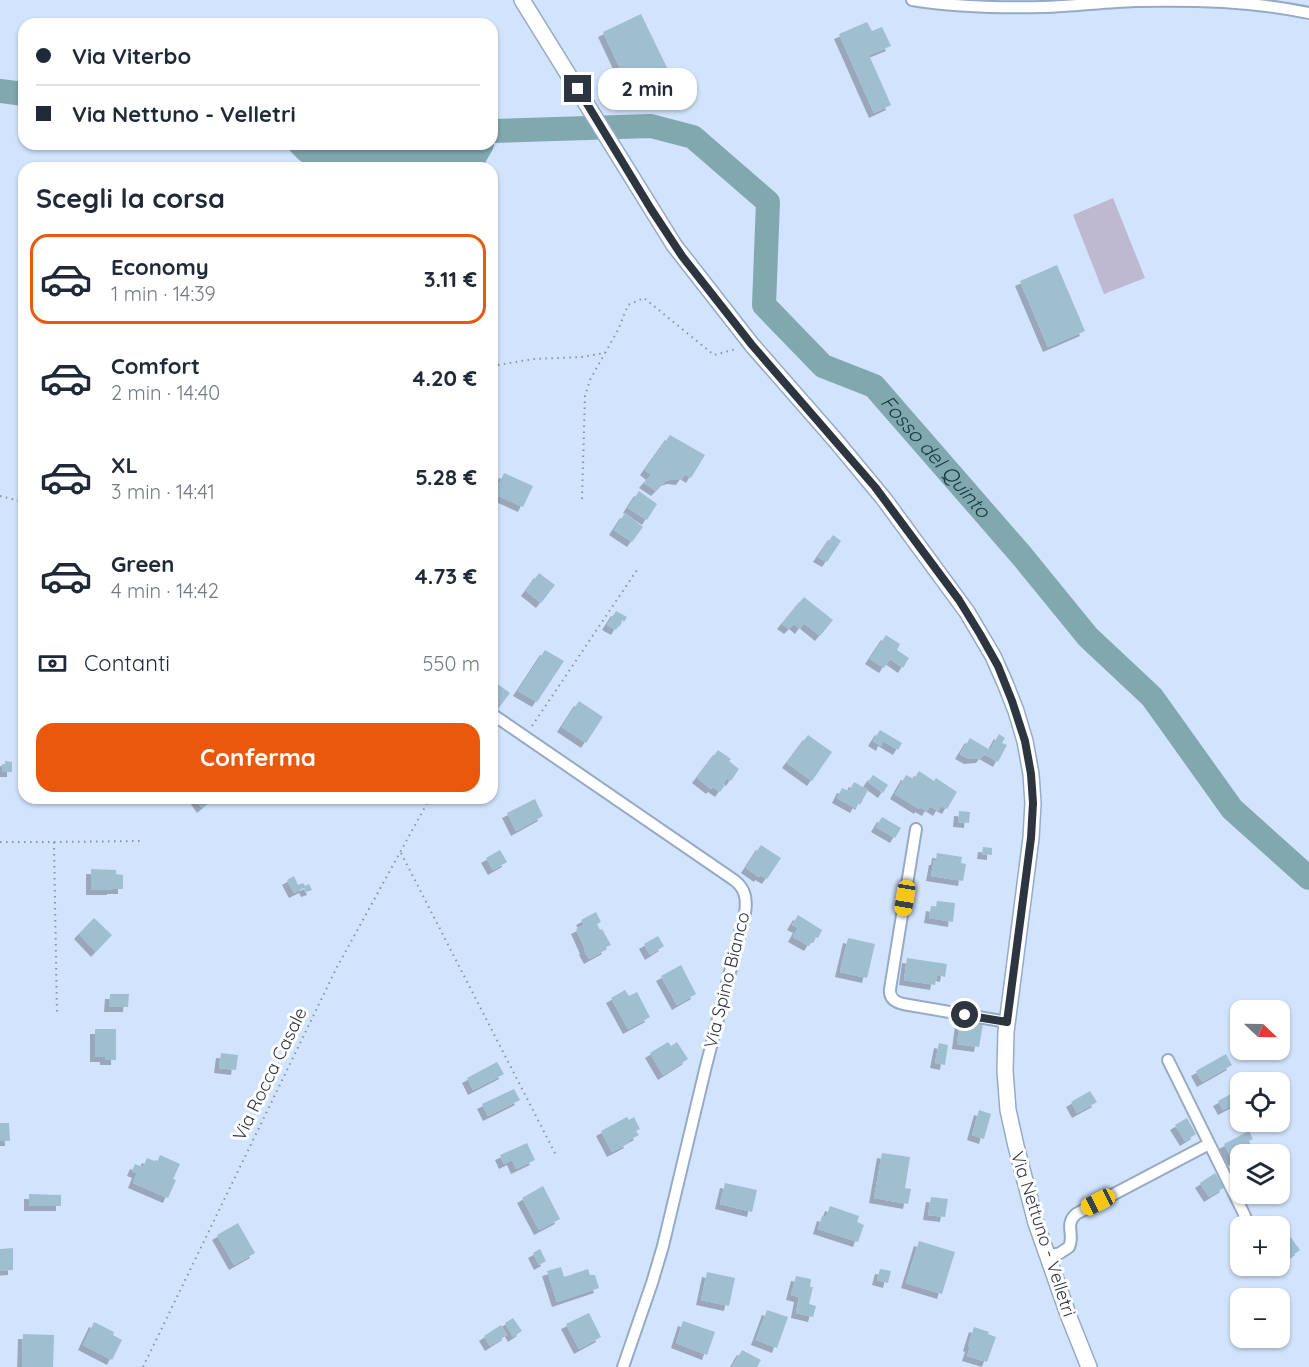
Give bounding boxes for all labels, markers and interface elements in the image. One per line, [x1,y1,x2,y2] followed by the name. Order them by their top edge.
[72,42,191,70] text: Via Viterbo
[599,68,698,110] callout: 2 min
[564,75,591,102] route end
[621,76,674,101] text: 2 min
[72,100,296,128] text: Via Nettuno - Velletri
[36,181,225,215] text: Scegli la corsa
[39,252,93,306] icon: car
[111,253,209,281] text: Economy
[424,265,477,293] text: 3.11 €
[111,281,216,306] text: 1 min · 14:39
[39,351,93,405] icon: car
[111,352,200,380] text: Comfort
[413,364,477,392] text: 4.20 €
[111,380,220,405] text: 2 min · 14:40
[876,390,997,523] water label: Fosso del Quinto
[39,450,93,504] icon: car
[111,451,138,479] text: XL
[415,463,477,491] text: 5.28 €
[111,479,215,504] text: 3 min · 14:41
[39,549,93,603] icon: car
[111,550,174,578] text: Green
[415,562,477,590] text: 4.73 €
[111,578,219,603] text: 4 min · 14:42
[36,647,69,680] icon: cash
[84,649,170,677] text: Contanti
[423,651,480,676] text: 550 m
[36,723,480,792] button: Conferma
[893,879,917,917] car
[698,909,755,1050] street label: Via Spino Bianco
[1230,1000,1290,1060] north arrow
[1230,1000,1290,1348] map controls
[951,1001,978,1028] route start
[227,1003,312,1144] street label: Via Rocca Casale
[1230,1072,1290,1132] button: locate
[1230,1144,1290,1204] button: layers
[1006,1148,1081,1319] street label: Via Nettuno - Velletri
[1078,1186,1118,1218] car
[1230,1216,1290,1276] button: +
[1230,1288,1290,1348] button: −

